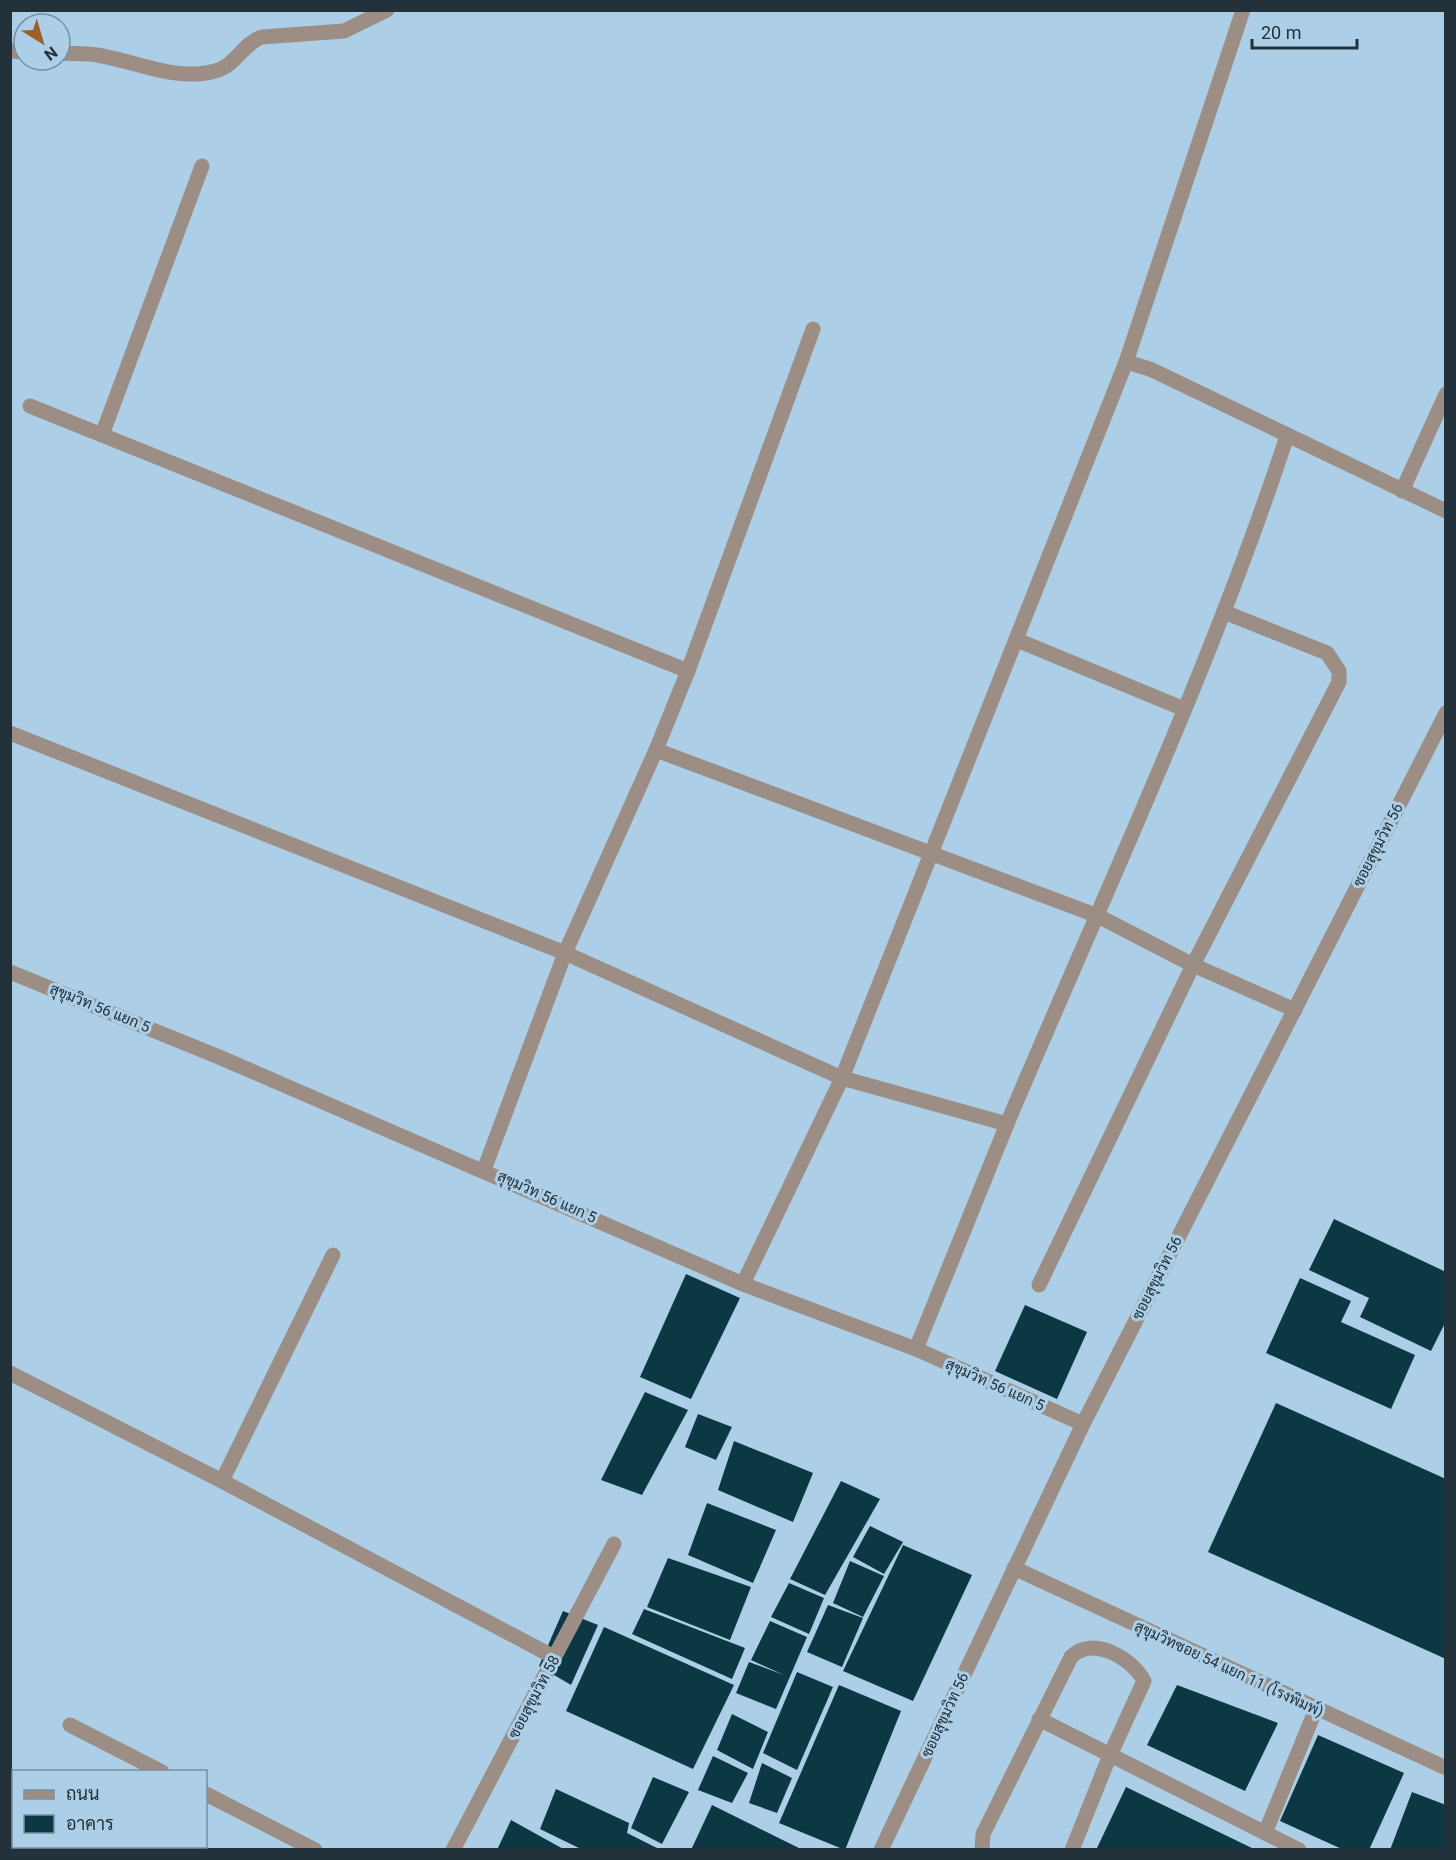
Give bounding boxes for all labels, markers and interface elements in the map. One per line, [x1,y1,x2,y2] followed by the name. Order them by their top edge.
[12,12,72,72] north arrow
[1252,12,1357,50] scale bar
[1261,22,1301,43] text: 20 m
[40,43,61,65] text: N
[1349,800,1409,891] street label: ซอยสุขุมวิท 56
[46,980,153,1038] street label: สุขุมวิท 56 แยก 5
[494,1167,599,1229] street label: สุขุมวิท 56 แยก 5
[1128,1233,1188,1324] street label: ซอยสุขุมวิท 56
[942,1355,1047,1417] street label: สุขุมวิท 56 แยก 5
[1131,1616,1327,1723] street label: สุขุมวิทซอย 54 แยก 11 (โรงพิมพ์)
[505,1652,565,1743] street label: ซอยสุขุมวิท 58
[917,1670,974,1761] street label: ซอยสุขุมวิท 56
[12,1770,207,1848] legend
[66,1783,99,1804] text: ถนน
[66,1813,114,1834] text: อาคาร

